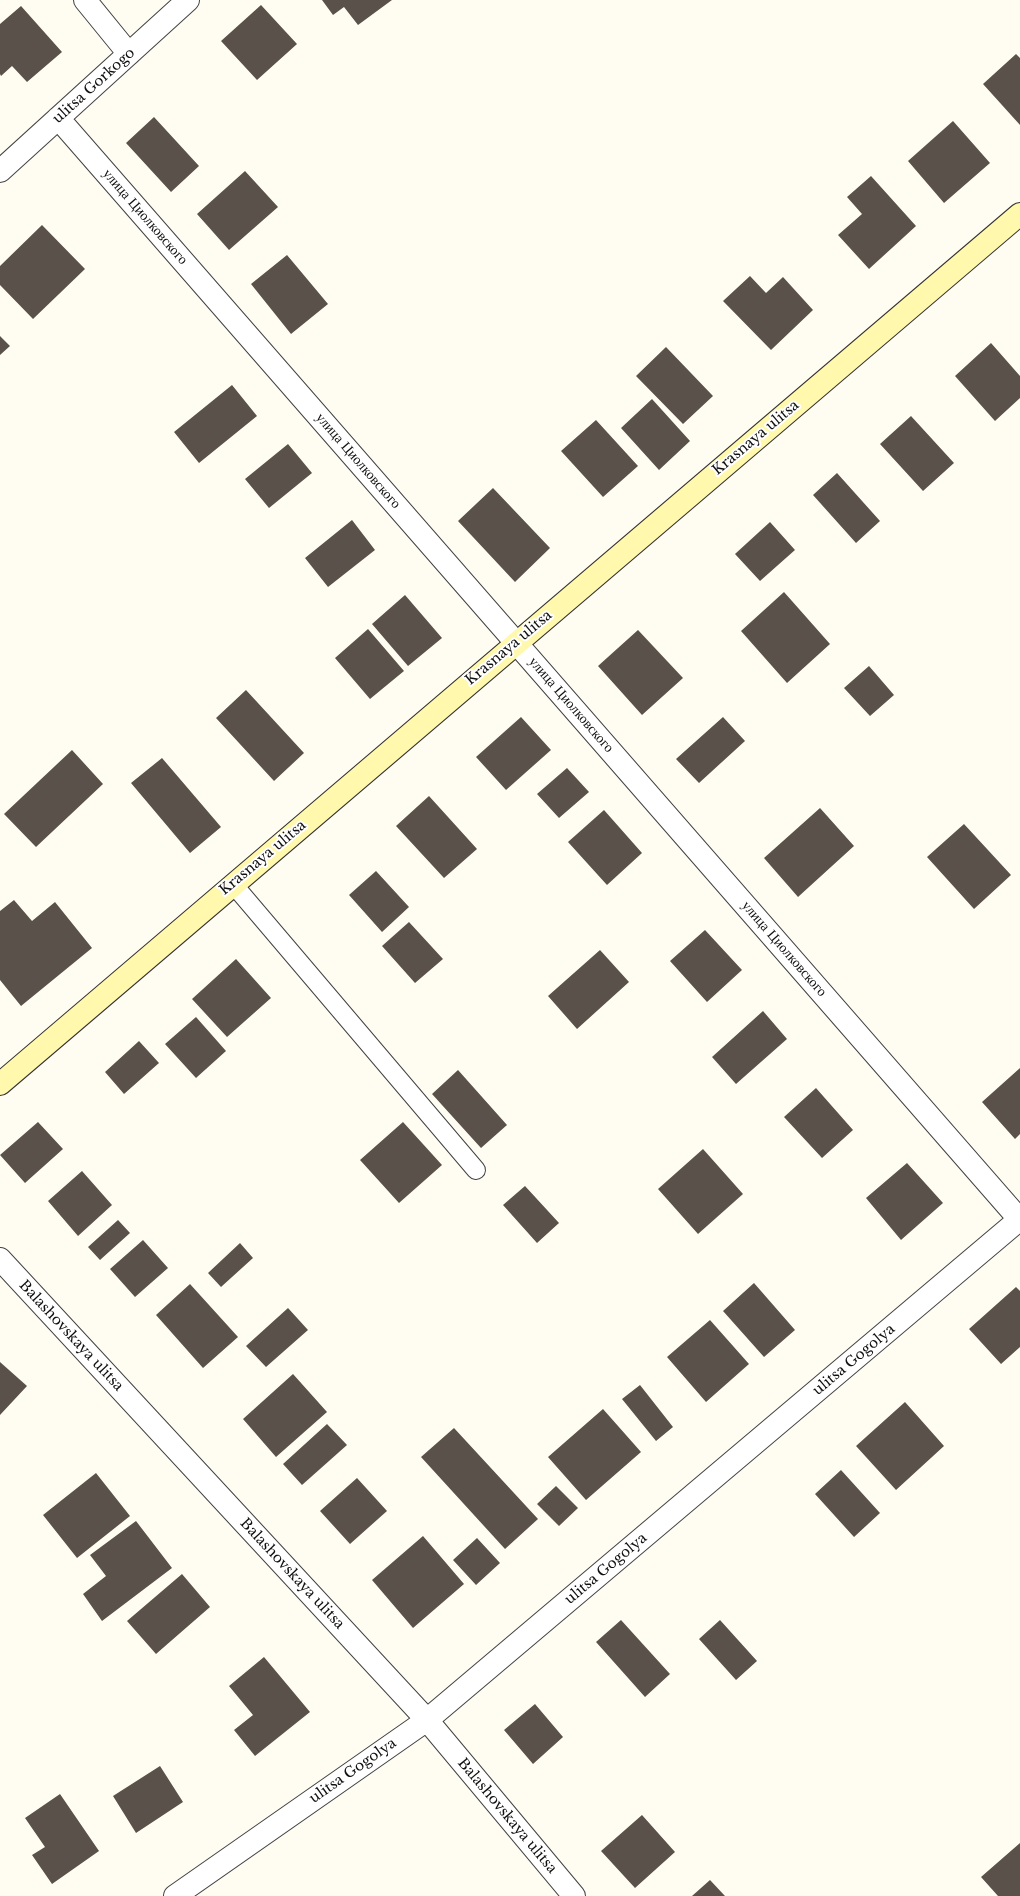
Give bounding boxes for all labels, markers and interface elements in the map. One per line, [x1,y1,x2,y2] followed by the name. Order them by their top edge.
[49,45,139,127] street label: ulitsa Gorkogo
[99,166,191,268] street label: улица Циолковского
[709,397,803,479] street label: Krasnaya ulitsa
[312,410,404,512] street label: улица Циолковского
[462,607,556,689] street label: Krasnaya ulitsa
[525,654,617,756] street label: улица Циолковского
[216,817,310,899] street label: Krasnaya ulitsa
[738,898,830,1000] street label: улица Циолковского
[15,1277,127,1395] street label: Balashovskaya ulitsa
[810,1321,898,1399] street label: ulitsa Gogolya
[236,1515,348,1633] street label: Balashovskaya ulitsa
[562,1530,650,1608] street label: ulitsa Gogolya
[306,1735,400,1807] street label: ulitsa Gogolya
[454,1755,560,1877] street label: Balashovskaya ulitsa

